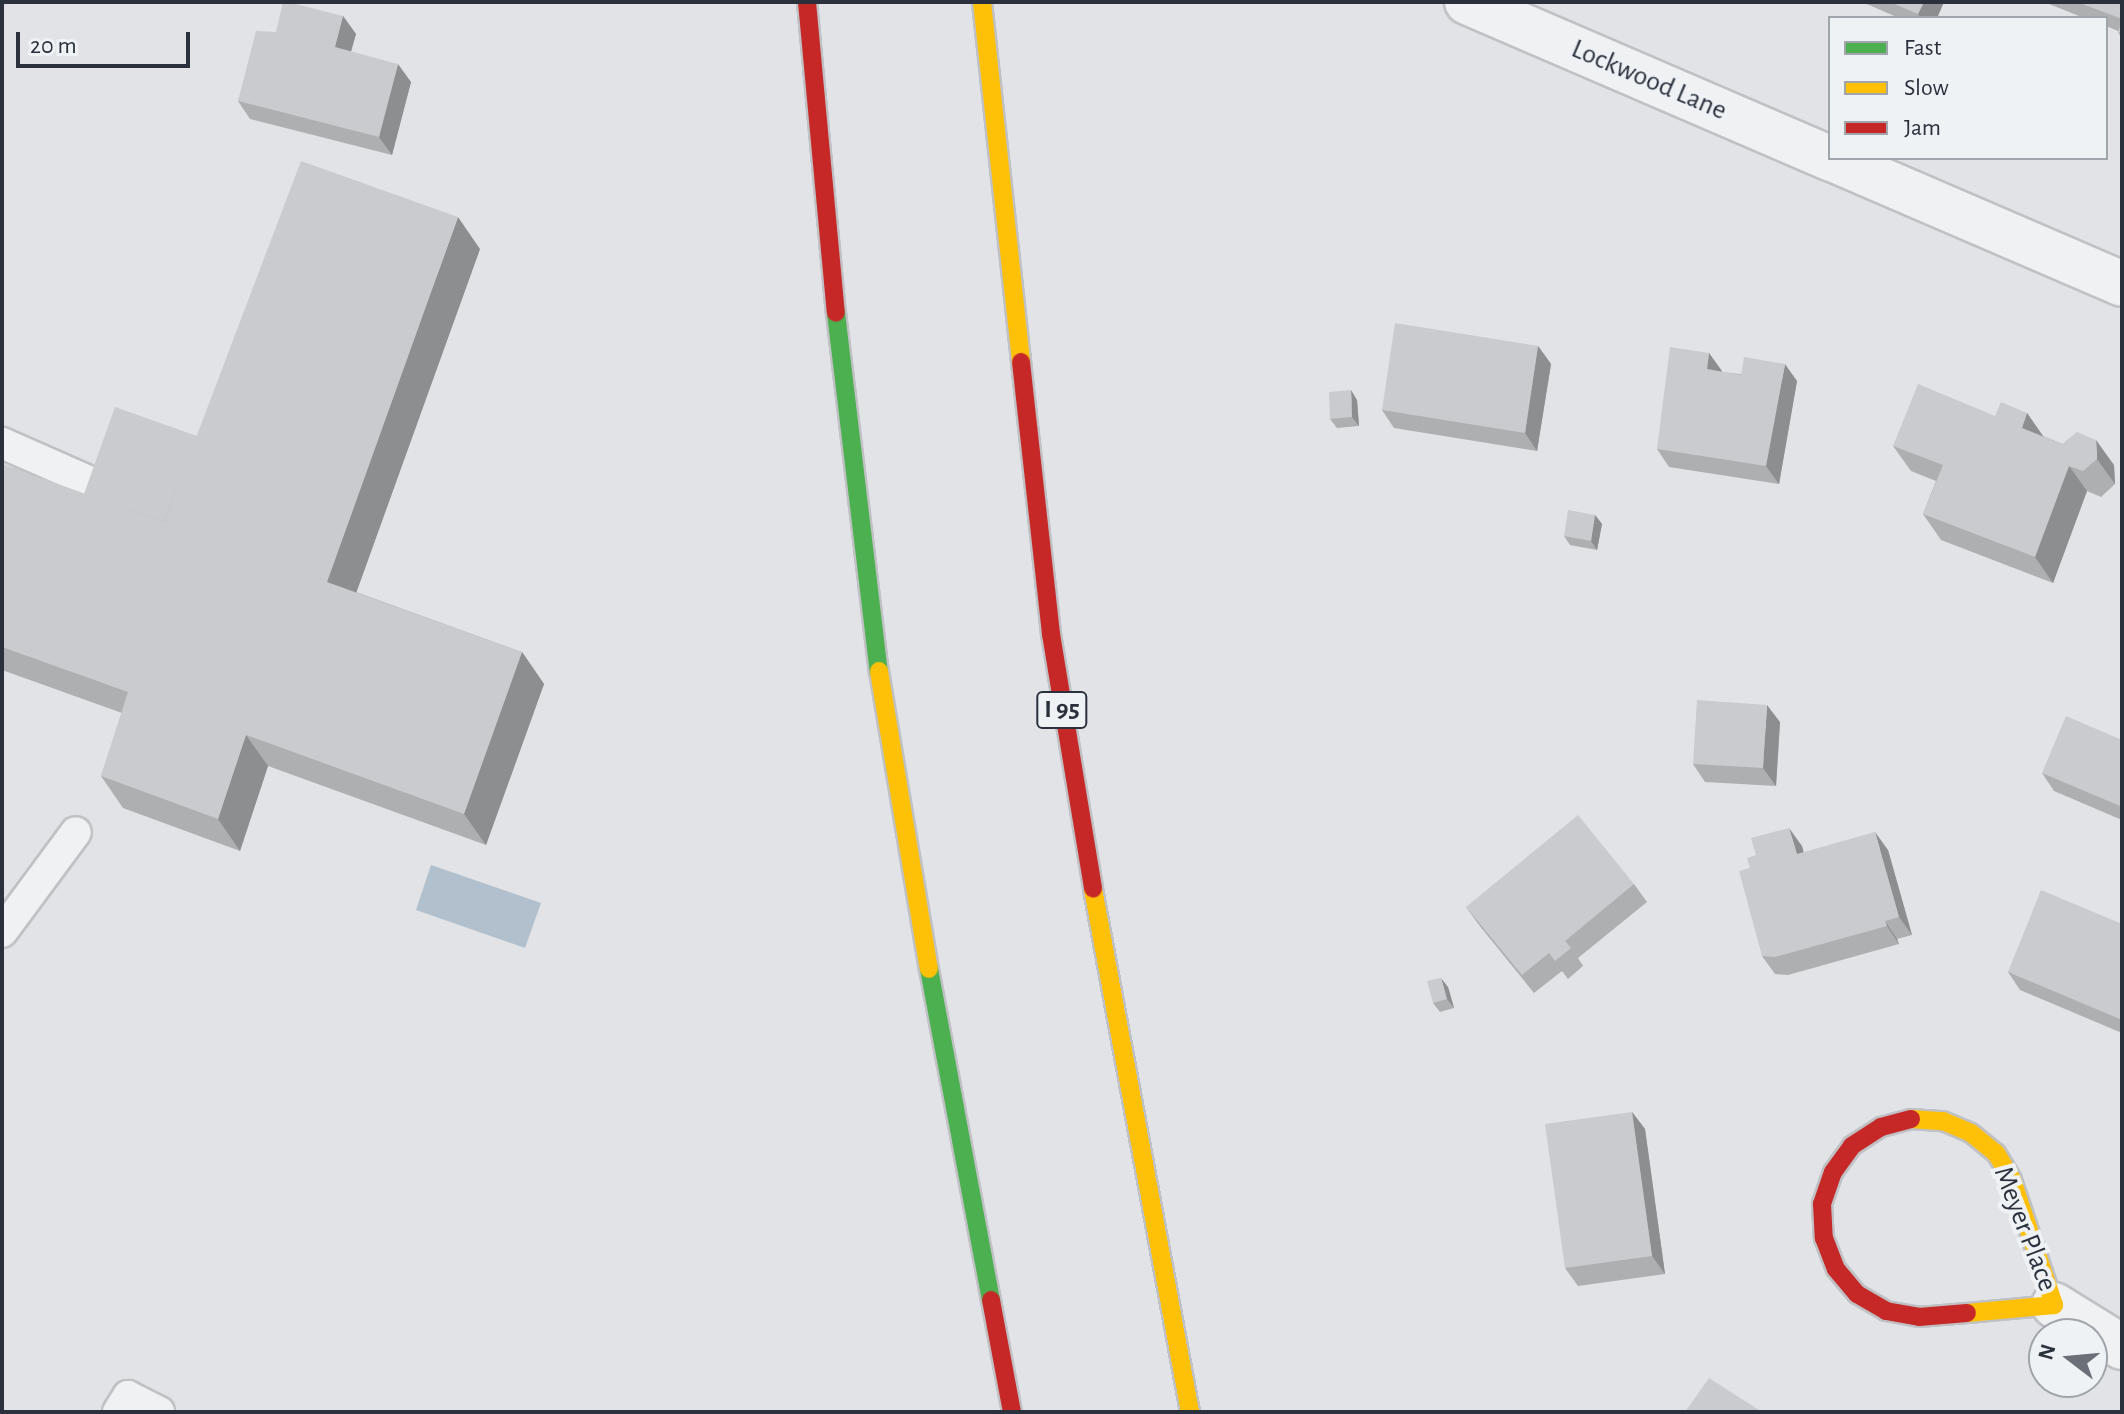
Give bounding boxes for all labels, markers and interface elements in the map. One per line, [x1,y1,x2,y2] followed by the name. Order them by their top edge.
[20,16,194,66] scale bar
[1828,16,2108,160] legend
[1566,32,1732,128] street label: Lockwood Lane
[30,34,77,58] text: 20 m
[1904,36,1941,60] text: Fast
[1904,76,1949,100] text: Slow
[1904,116,1941,140] text: Jam
[1036,688,1088,732] road number: I 95
[1986,1162,2064,1296] street label: Meyer Place
[2028,1318,2108,1398] north arrow
[2034,1342,2060,1362] text: N

